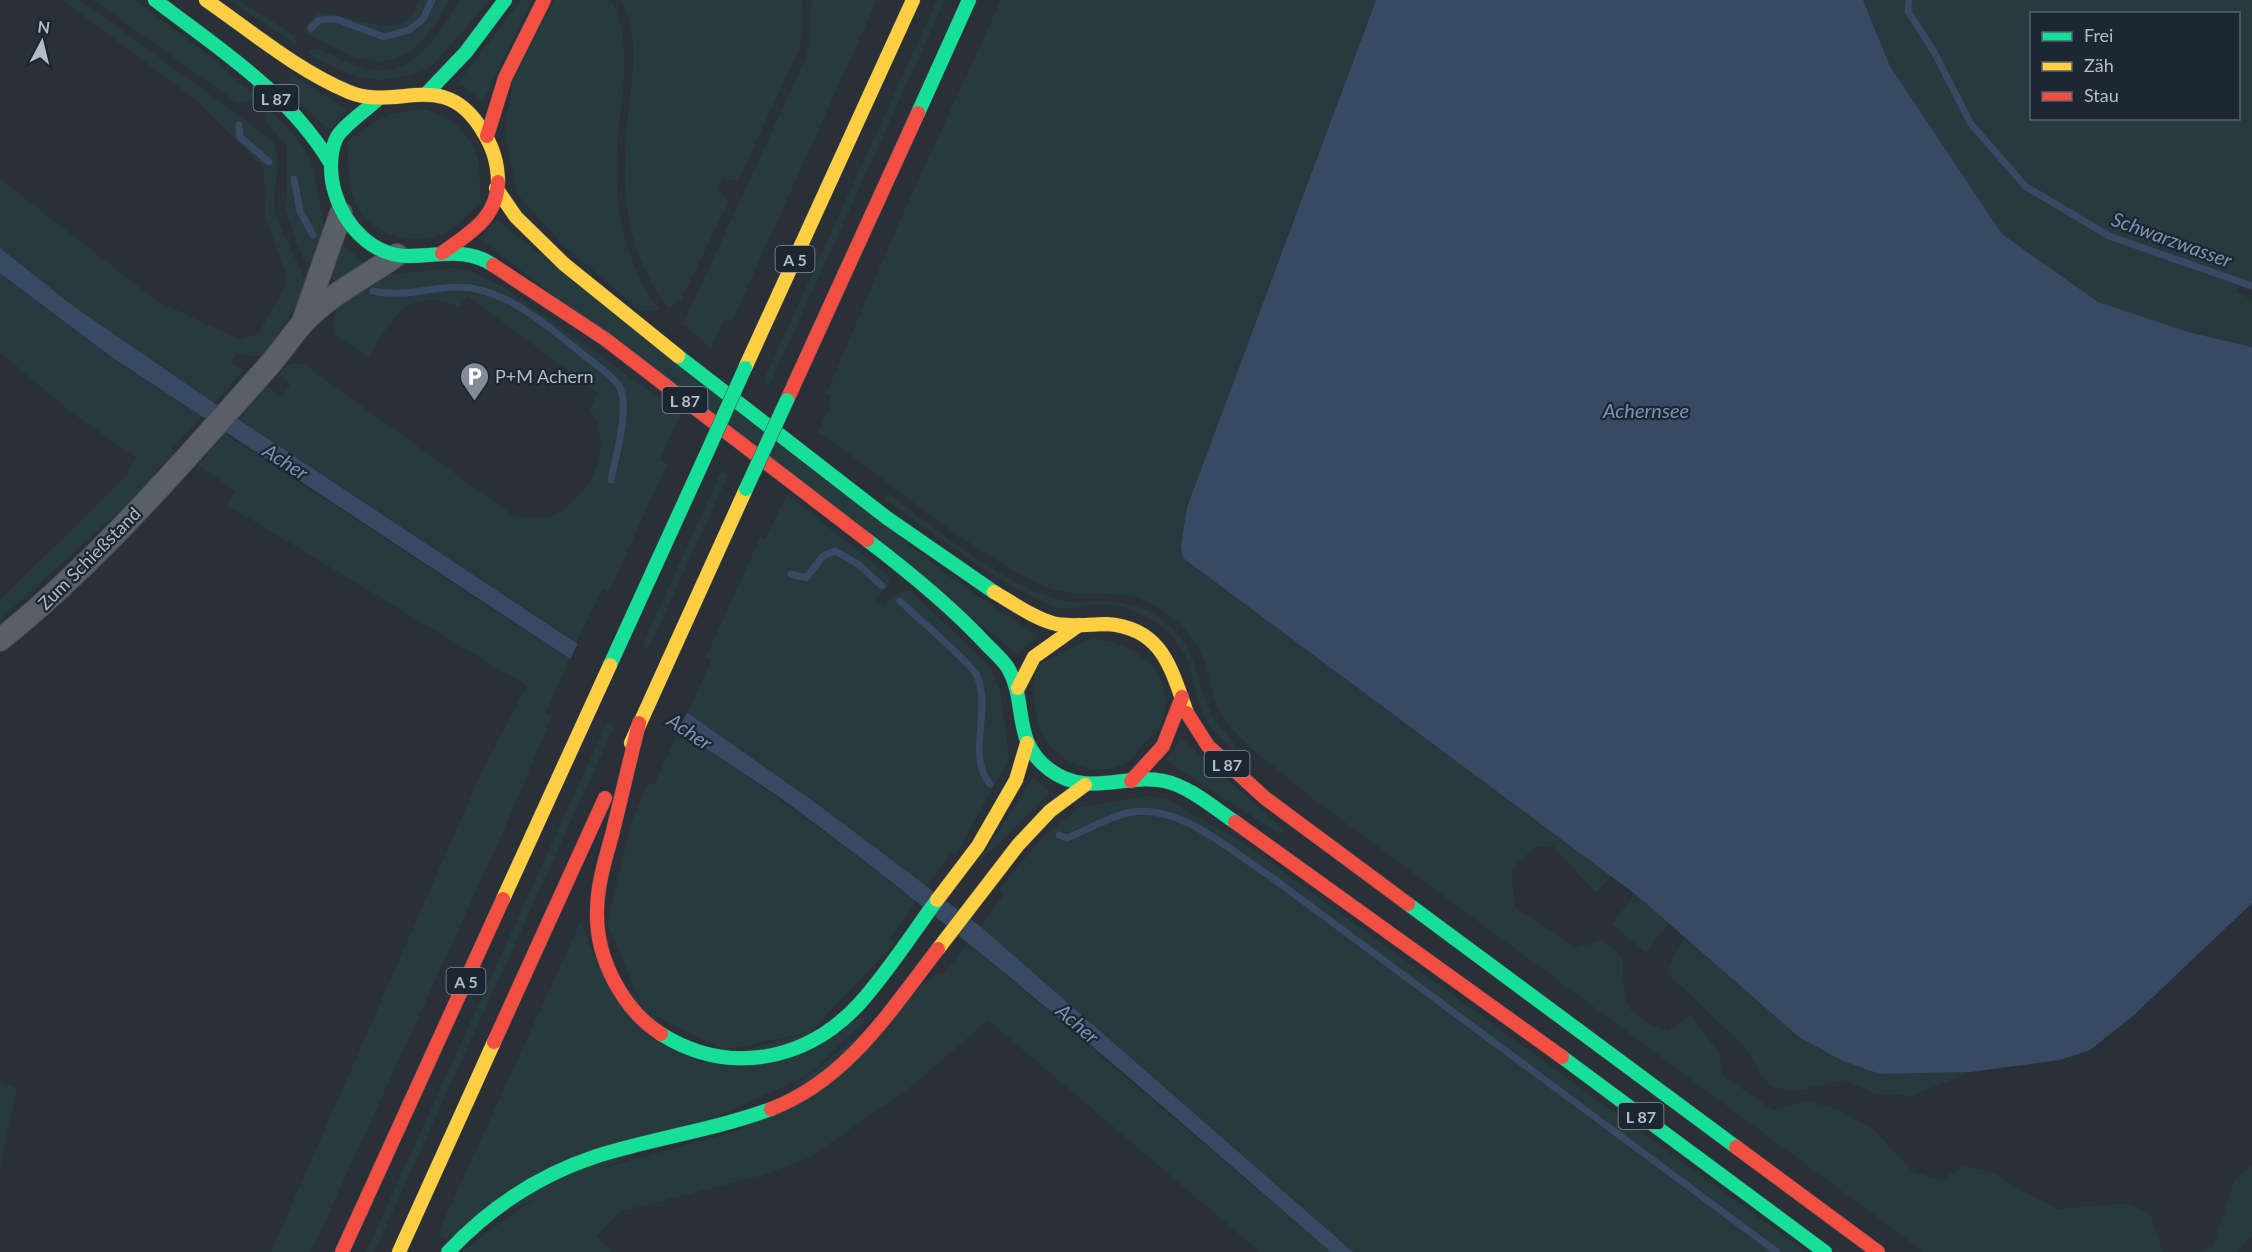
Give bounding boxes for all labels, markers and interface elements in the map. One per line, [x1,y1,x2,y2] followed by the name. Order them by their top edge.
[12,12,72,72] north arrow
[2030,12,2240,120] legend
[37,16,51,37] text: N
[2084,24,2113,46] text: Frei
[2084,54,2114,76] text: Zäh
[2084,84,2119,106] text: Stau
[254,85,298,111] road number: L 87
[2109,206,2237,272] water label: Schwarzwasser
[776,246,814,272] road number: A 5
[458,360,490,402] parking icon: P+M Achern
[495,365,594,387] place label: P+M Achern
[662,387,708,413] road number: L 87
[1602,398,1689,422] water label: Achernsee
[258,437,314,485] water label: Acher
[33,502,145,614] street label: Zum Schießstand
[662,707,718,755] water label: Acher
[1204,751,1250,777] road number: L 87
[446,968,486,994] road number: A 5
[1051,997,1105,1049] water label: Acher
[1618,1103,1664,1129] road number: L 87

